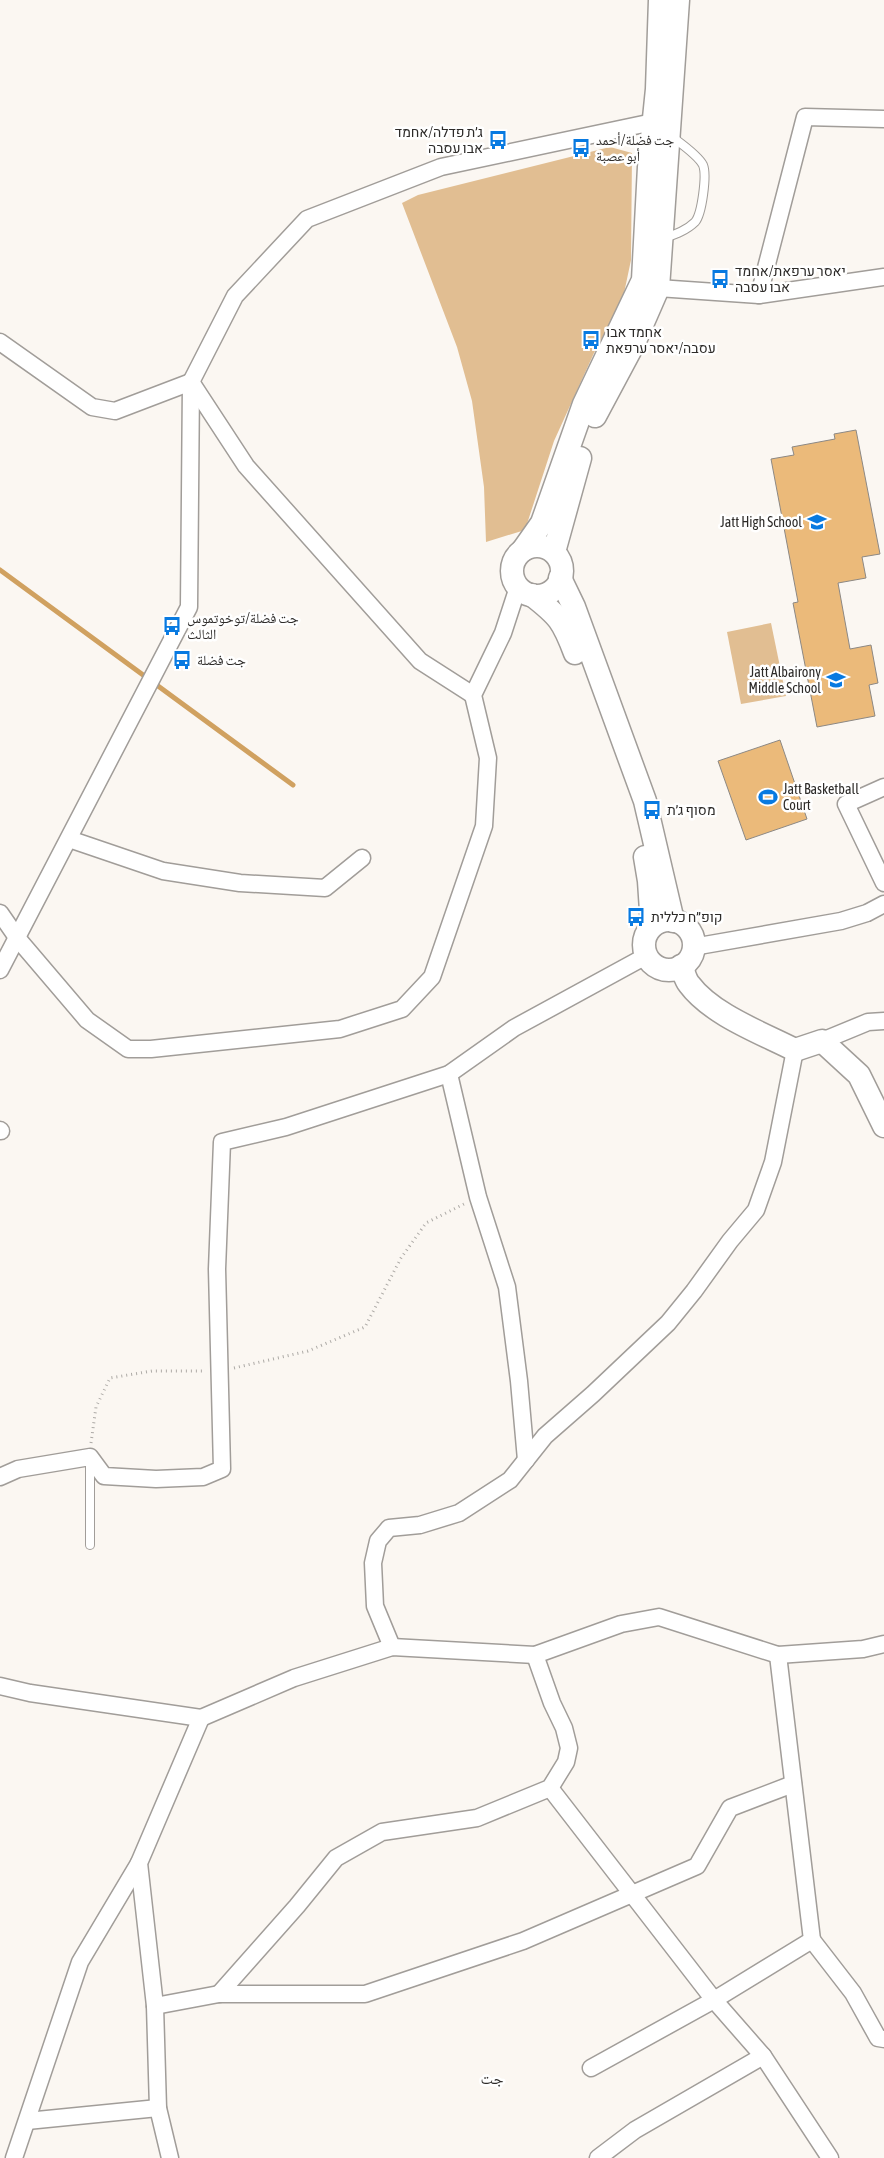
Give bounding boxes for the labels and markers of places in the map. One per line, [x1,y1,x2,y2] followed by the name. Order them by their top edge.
[395,124,483,156] place label: ג׳ת פדלה/אחמד אבו עסבה
[487,129,509,151] bus stop icon: ג׳ת פדלה/אחמד אבו עסבה
[596,132,674,165] place label: جت فضلة/أحمد أبو عصبة
[570,137,592,159] bus stop icon: جت فضلة/أحمد أبو عصبة
[735,263,846,295] place label: יאסר ערפאת/אחמד אבו עסבה
[709,268,731,290] bus stop icon: יאסר ערפאת/אחמד אבו עסבה
[606,324,716,356] place label: אחמד אבו עסבה/יאסר ערפאת
[580,329,602,351] bus stop icon: אחמד אבו עסבה/יאסר ערפאת
[806,511,828,533] school or university icon: Jatt High School
[720,514,802,530] place label: Jatt High School
[187,610,299,642] place label: جت فضلة/توخوتموس الثالث
[161,615,183,637] bus stop icon: جت فضلة/توخوتموس الثالث
[171,649,193,671] bus stop icon: جت فضلة
[197,652,246,668] place label: جت فضلة
[749,664,821,696] place label: Jatt Albairony Middle School
[825,669,847,691] school or university icon: Jatt Albairony Middle School
[783,781,859,813] place label: Jatt Basketball Court
[757,786,779,808] sports icon: Jatt Basketball Court
[641,799,663,821] bus stop icon: מסוף ג׳ת
[667,802,716,818] place label: מסוף ג׳ת
[625,906,647,928] bus stop icon: קופ״ח כללית
[651,909,723,925] place label: קופ״ח כללית

